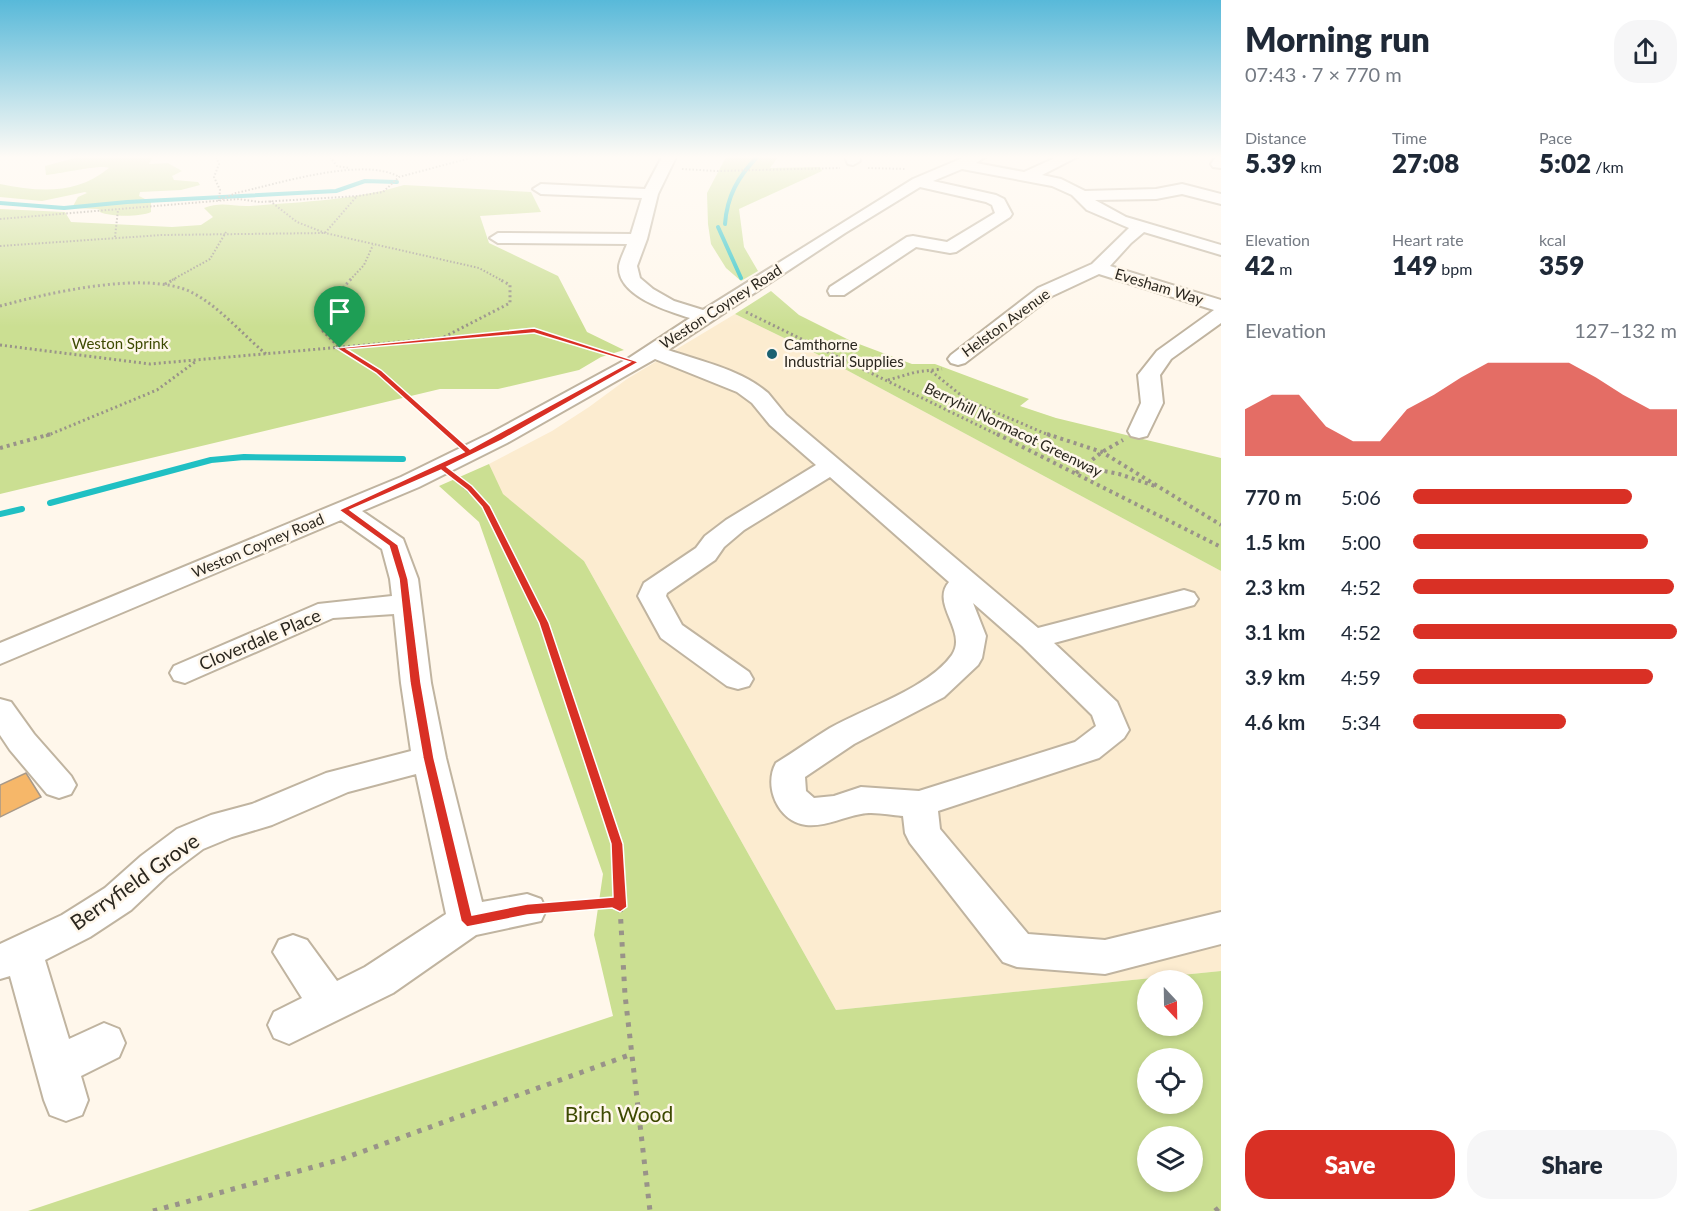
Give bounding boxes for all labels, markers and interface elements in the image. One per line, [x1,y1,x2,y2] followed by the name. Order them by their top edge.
[1245,19,1430,59] text: Morning run
[1614,20,1677,83] button: share
[1245,62,1402,86] text: 07:43 · 7 × 770 m
[1245,128,1306,147] text: Distance
[1392,128,1427,147] text: Time
[1539,128,1572,147] text: Pace
[1245,147,1296,179] text: 5.39
[1392,147,1459,179] text: 27:08
[1539,147,1591,179] text: 5:02
[1296,157,1322,176] text: km
[1591,157,1624,176] text: /km
[1245,230,1310,249] text: Elevation
[1392,230,1464,249] text: Heart rate
[1539,230,1566,249] text: kcal
[1245,249,1275,281] text: 42
[1392,249,1437,281] text: 149
[1539,249,1584,281] text: 359
[1275,259,1292,278] text: m
[1437,259,1472,278] text: bpm
[656,260,785,352] street label: Weston Coyney Road
[1113,264,1206,308] street label: Evesham Way
[958,284,1053,360] street label: Helston Avenue
[314,286,365,348] pin
[323,295,356,328] icon: arrive
[1245,318,1326,342] text: Elevation
[1574,318,1677,342] text: 127–132 m
[72,334,169,352] park label: Weston Sprink
[784,335,904,370] place label: Camthorne Industrial Supplies
[765,347,779,361] marker: Camthorne Industrial Supplies
[922,378,1105,480] street label: Berryhill Normacot Greenway
[1245,485,1301,509] text: 770 m
[1341,485,1381,509] text: 5:06
[189,509,326,581] street label: Weston Coyney Road
[1245,530,1305,554] text: 1.5 km
[1341,530,1381,554] text: 5:00
[1245,575,1305,599] text: 2.3 km
[1341,575,1381,599] text: 4:52
[195,604,324,675] street label: Cloverdale Place
[1245,620,1305,644] text: 3.1 km
[1341,620,1381,644] text: 4:52
[1245,665,1305,689] text: 3.9 km
[1341,665,1381,689] text: 4:59
[1245,710,1305,734] text: 4.6 km
[1341,710,1381,734] text: 5:34
[65,827,203,934] street label: Berryfield Grove
[1137,970,1203,1036] north arrow
[1137,970,1203,1192] map controls
[1137,1048,1203,1114] button: locate
[565,1101,673,1126] park label: Birch Wood
[1137,1126,1203,1192] button: layers
[1245,1130,1455,1199] button: Save
[1467,1130,1677,1199] button: Share

